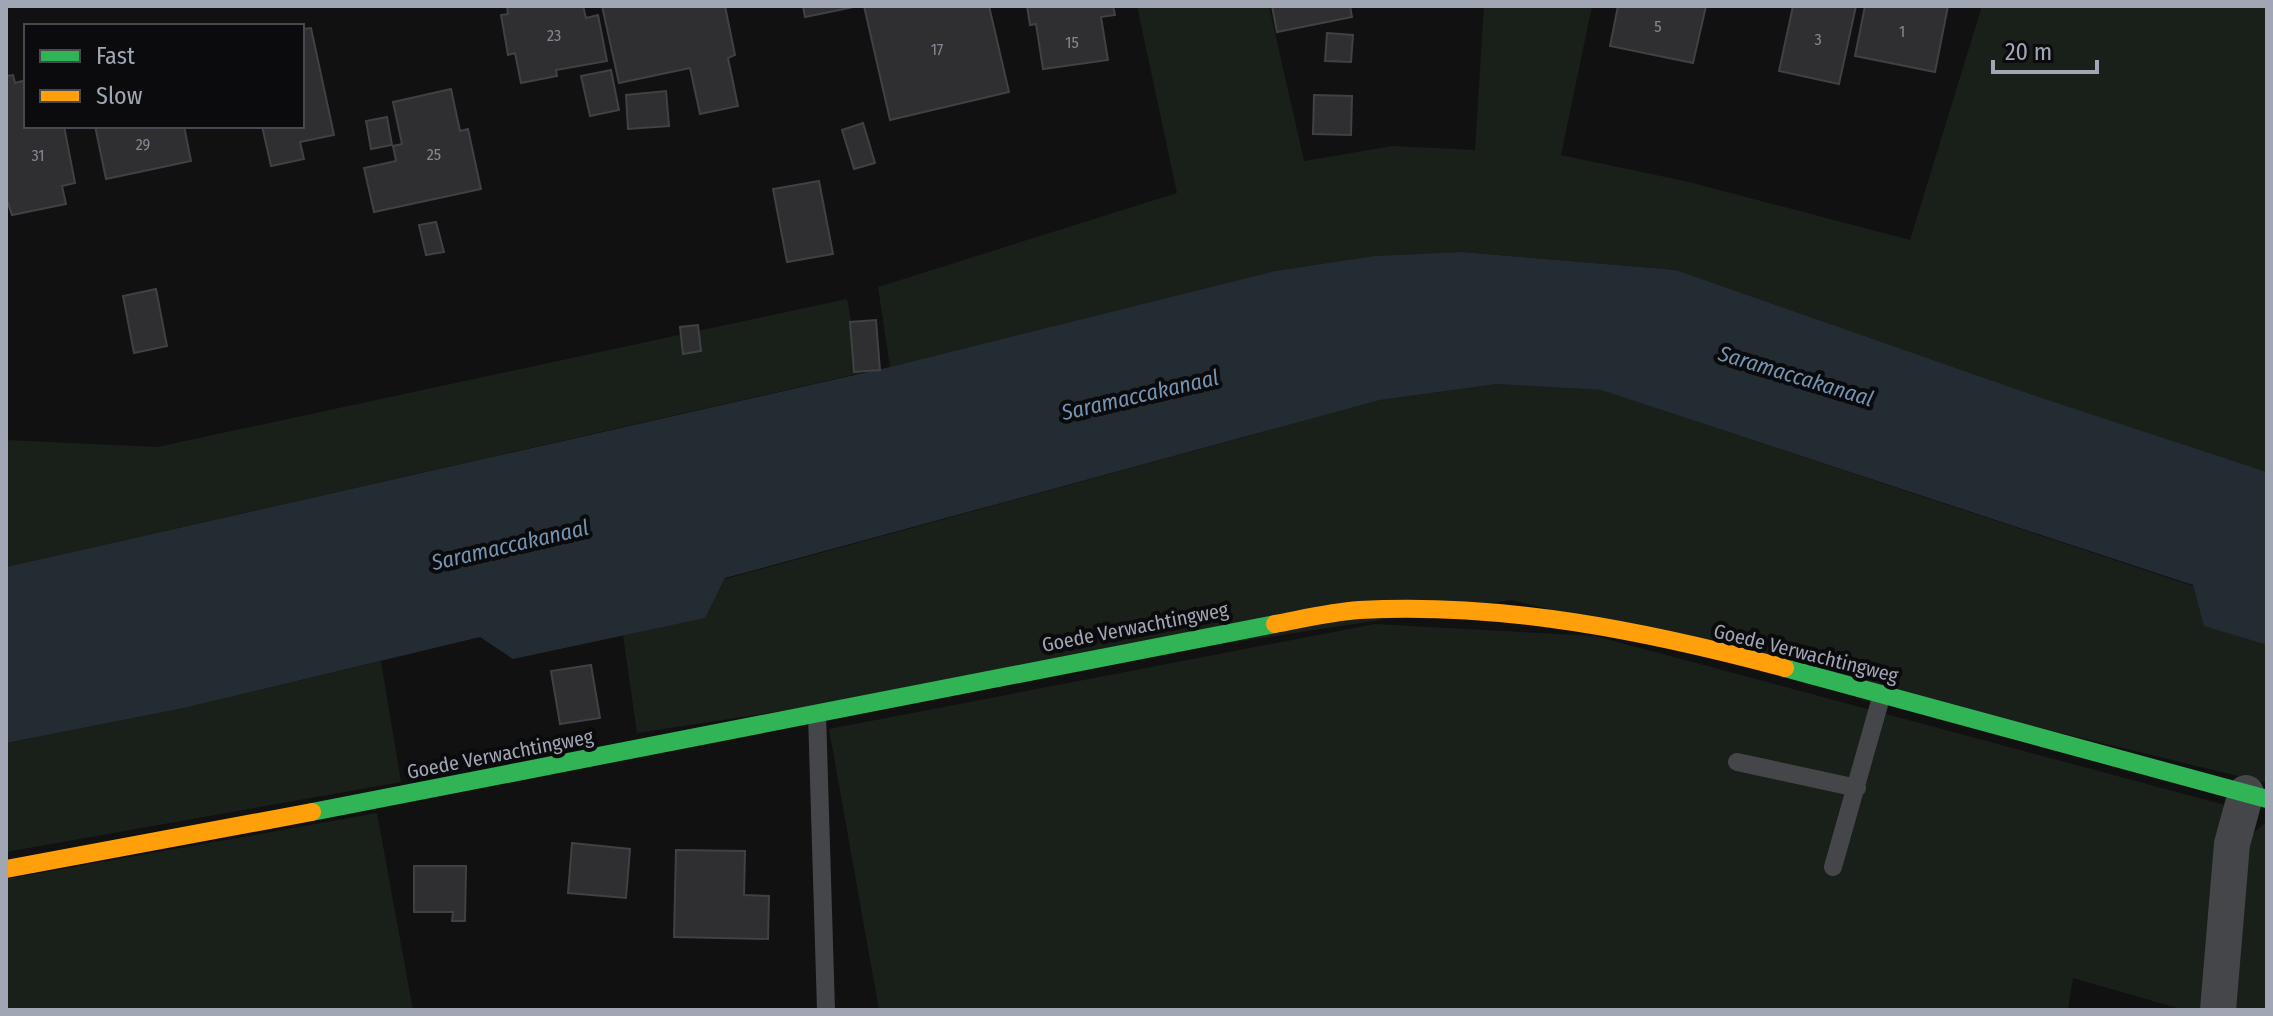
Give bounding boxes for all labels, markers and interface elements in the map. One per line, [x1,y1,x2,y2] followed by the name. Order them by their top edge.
[1654,17,1662,36] house number: 5
[1899,22,1905,41] house number: 1
[24,24,304,128] legend
[1993,24,2097,74] scale bar
[547,26,561,45] house number: 23
[1814,30,1822,49] house number: 3
[1065,33,1079,52] house number: 15
[2005,38,2052,66] text: 20 m
[931,40,944,59] house number: 17
[96,42,135,70] text: Fast
[96,82,143,110] text: Slow
[136,135,151,154] house number: 29
[427,145,441,164] house number: 25
[31,146,45,165] house number: 31
[1714,339,1877,412] water label: Saramaccakanaal
[1058,364,1221,426] water label: Saramaccakanaal
[428,514,591,576] water label: Saramaccakanaal
[1040,597,1231,657] street label: Goede Verwachtingweg
[1711,618,1901,688] street label: Goede Verwachtingweg
[405,724,596,784] street label: Goede Verwachtingweg

